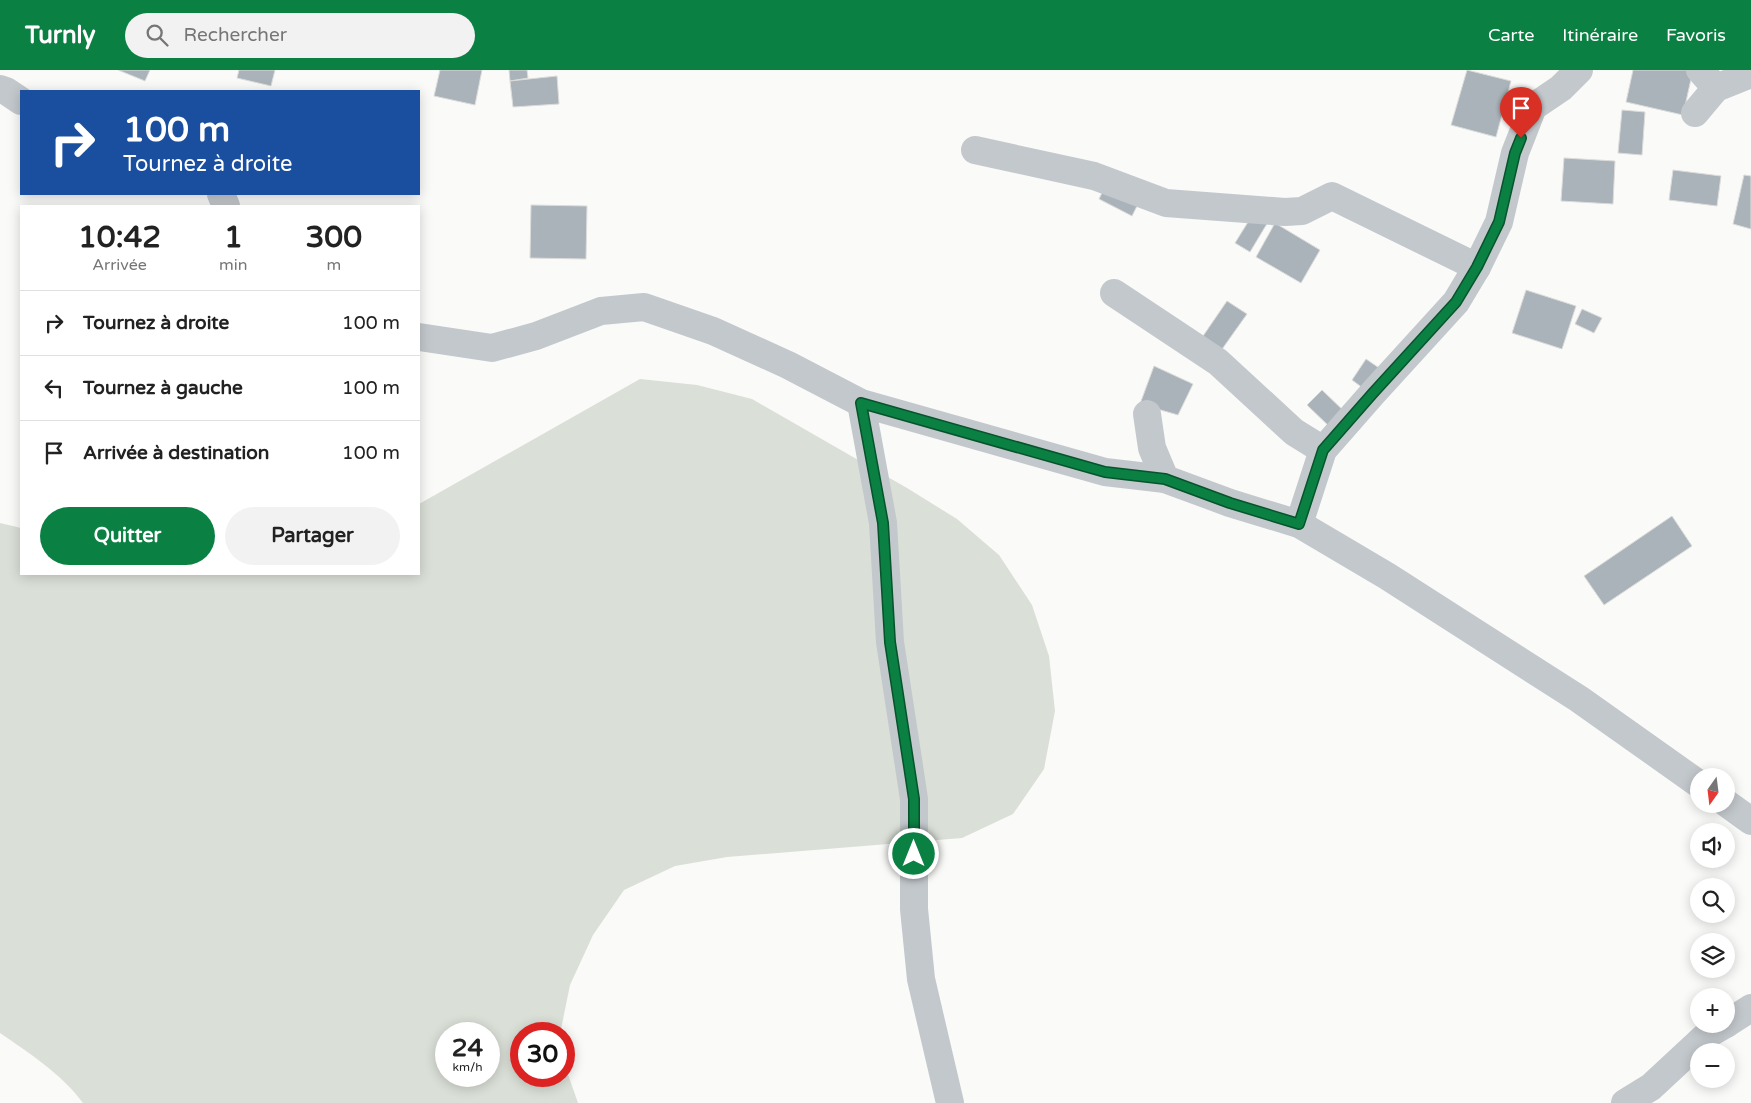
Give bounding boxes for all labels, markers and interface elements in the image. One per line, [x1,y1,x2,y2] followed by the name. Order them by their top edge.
[125,13,475,58] search box
[25,21,95,50] text: Turnly
[143,21,171,49] icon: search
[183,24,287,46] text: Rechercher
[1488,24,1534,46] text: Carte
[1562,24,1638,46] text: Itinéraire
[1666,24,1726,46] text: Favoris
[1500,87,1542,138] pin
[1507,94,1535,122] icon: arrive
[123,109,230,151] text: 100 m
[40,110,105,175] icon: right
[123,151,292,177] text: Tournez à droite
[78,219,161,256] text: 10:42
[224,219,243,256] text: 1
[306,219,362,256] text: 300
[92,255,147,275] text: Arrivée
[219,255,248,275] text: min
[326,255,341,275] text: m
[40,309,68,337] icon: right
[83,312,229,334] text: Tournez à droite
[342,312,400,334] text: 100 m
[40,374,68,402] icon: left
[83,377,243,399] text: Tournez à gauche
[342,377,400,399] text: 100 m
[40,439,68,467] icon: arrive
[83,442,269,464] text: Arrivée à destination
[342,442,400,464] text: 100 m
[40,507,215,565] button: Quitter
[225,507,400,565] button: Partager
[1690,768,1735,812] north arrow
[1690,768,1735,1088] map controls
[1690,823,1735,868] button: sound
[887,827,939,879] position arrow
[1690,878,1735,923] button: search
[1690,933,1735,978] button: layers
[1690,988,1735,1033] button: +
[510,1022,575,1087] speed limit sign: 30
[452,1033,483,1063] text: 24
[1690,1043,1735,1088] button: −
[452,1060,483,1074] text: km/h

